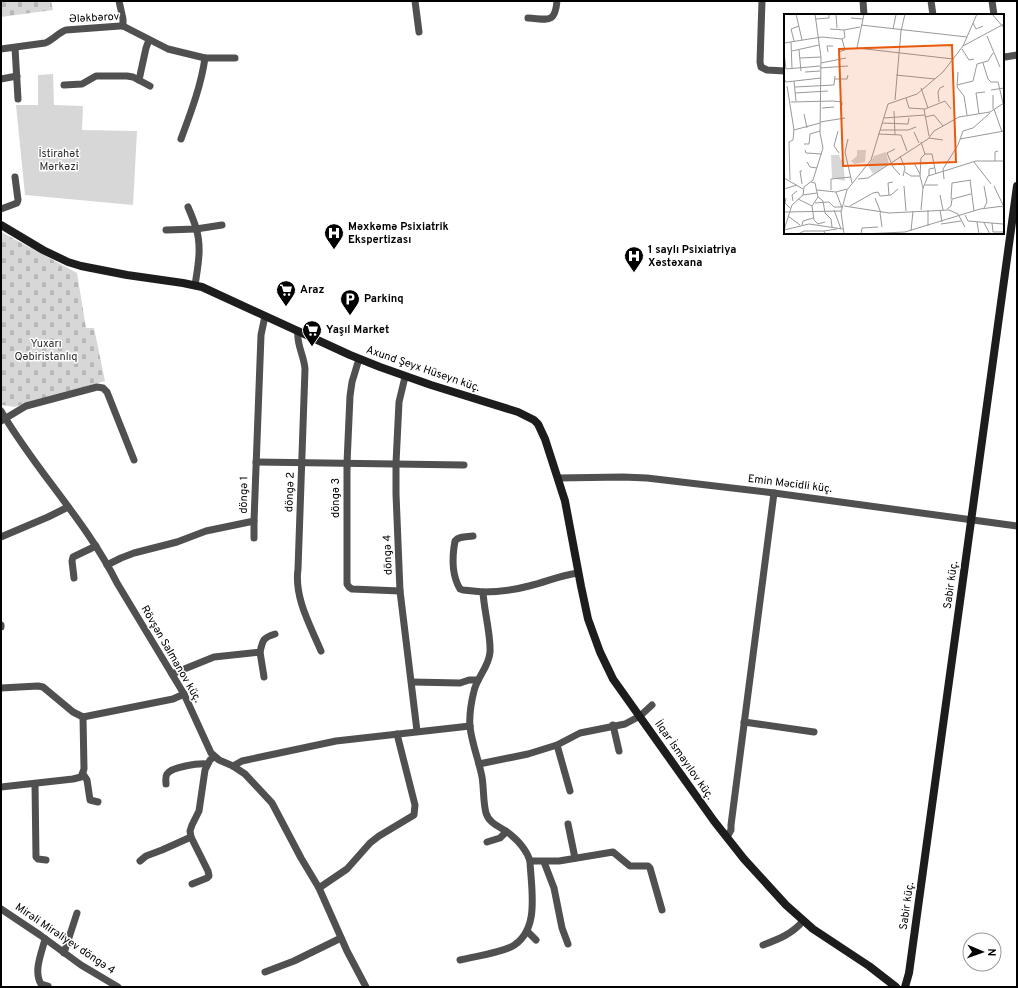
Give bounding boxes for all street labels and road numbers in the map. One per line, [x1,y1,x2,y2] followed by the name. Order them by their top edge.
[68,10,120,26] street label: Ələkbərov
[364,343,482,395] street label: Axund Şeyx Hüseyn küç.
[282,472,298,512] street label: döngə 2
[747,472,833,496] street label: Emin Məcidli küç.
[237,476,251,514] street label: döngə 1
[329,478,343,518] street label: döngə 3
[380,534,396,575] street label: döngə 4
[941,560,961,610] street label: Sabir küç.
[137,603,205,705] street label: Rövşən Salmanov küç.
[651,717,718,803] street label: İlqar İsmayılov küç.
[897,881,917,931] street label: Sabir küç.
[12,900,118,978] street label: Mirəli Mirəliyev döngə 4

